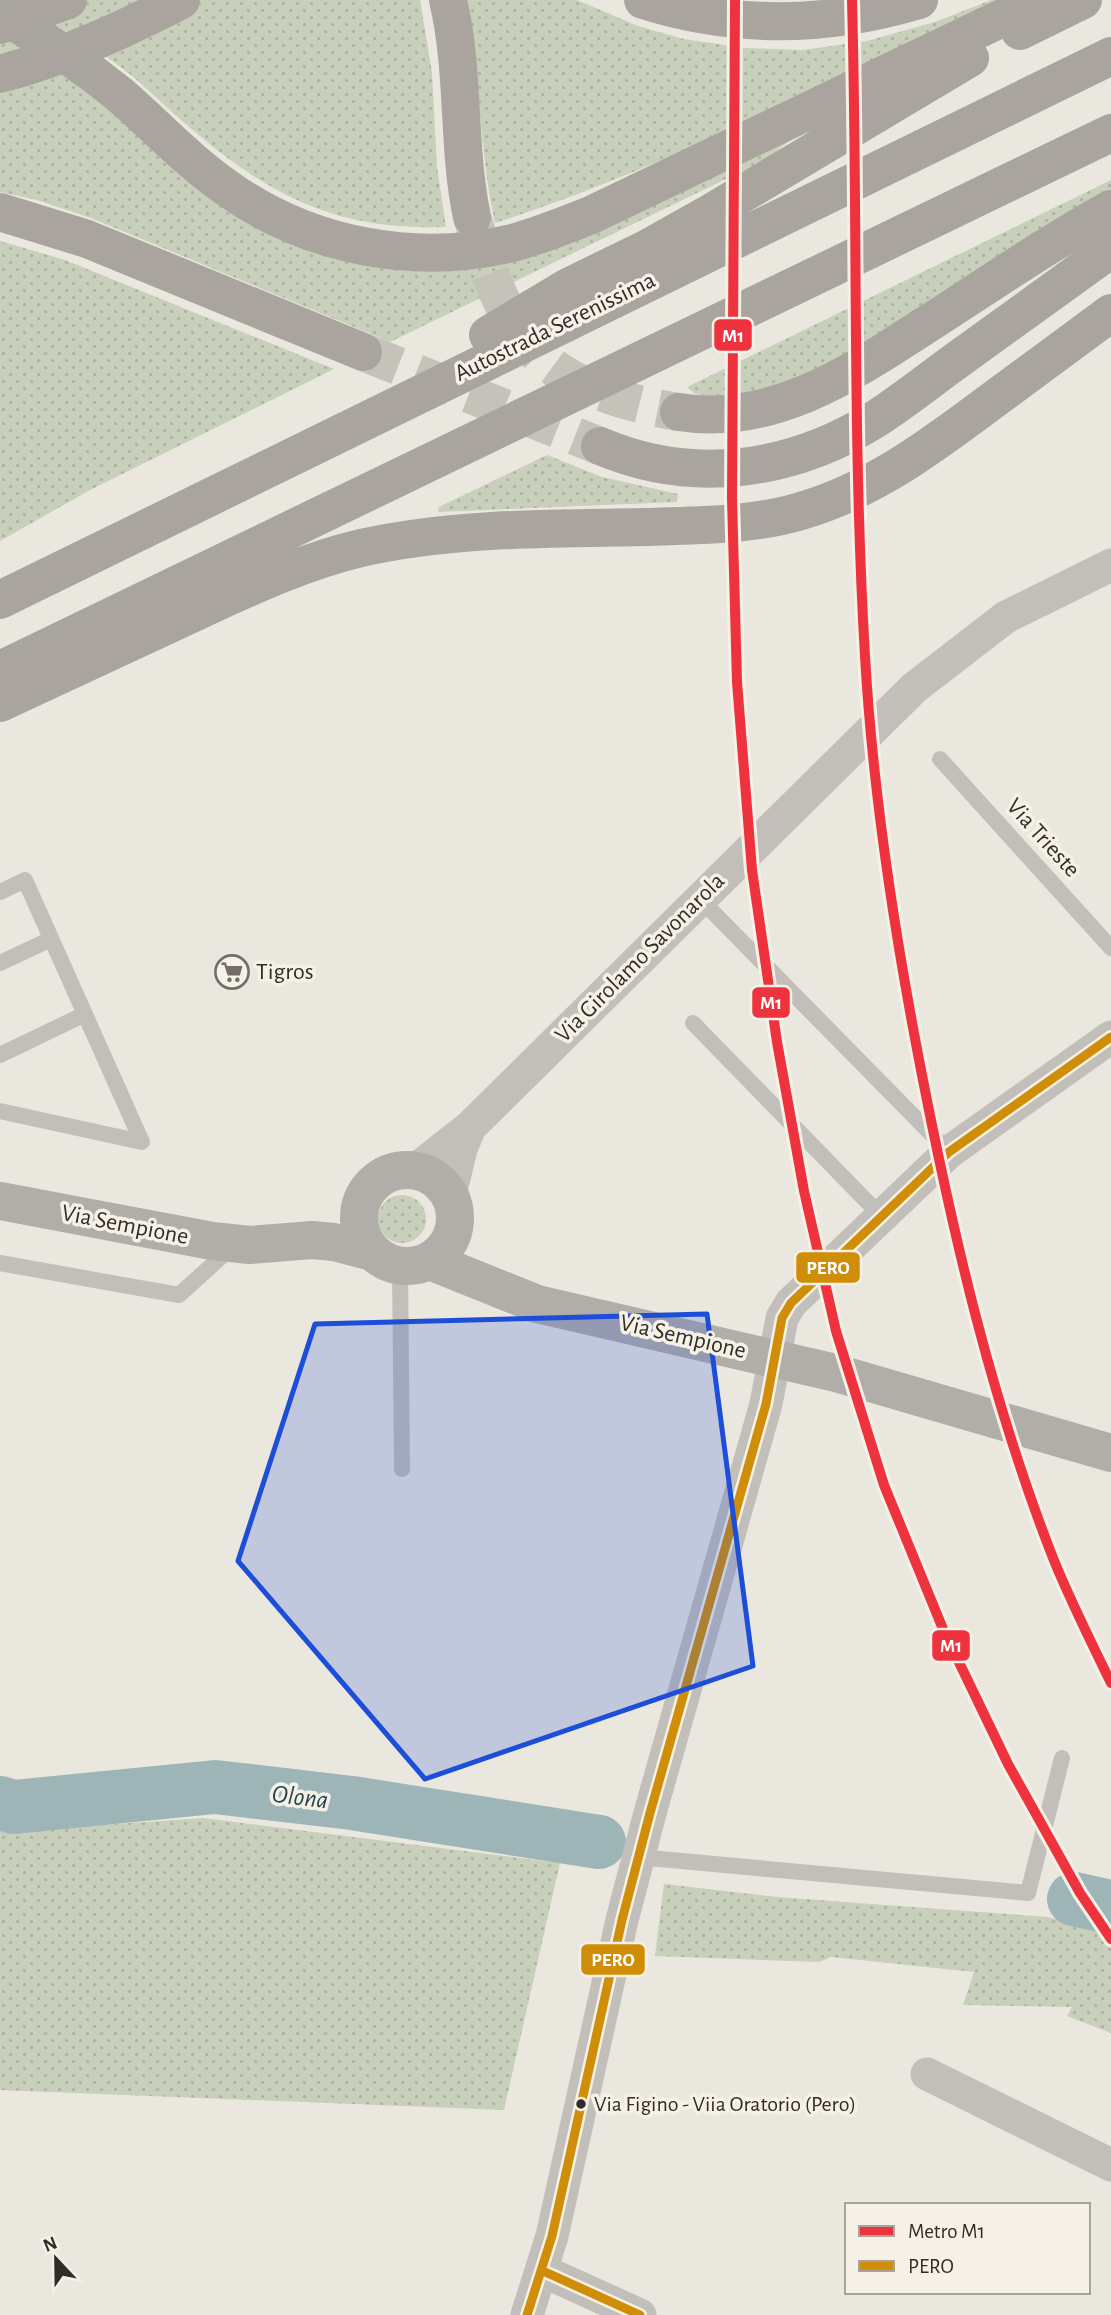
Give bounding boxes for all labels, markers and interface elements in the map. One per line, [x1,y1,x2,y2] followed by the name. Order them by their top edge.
[451,268,659,386] street label: Autostrada Serenissima
[713,318,753,352] line badge: M1
[722,327,744,346] text: M1
[1002,794,1084,882] street label: Via Trieste
[551,869,729,1047] street label: Via Girolamo Savonarola
[213,953,251,991] supermarket icon: Tigros
[256,960,314,984] place label: Tigros
[751,986,791,1019] line badge: M1
[760,994,782,1013] text: M1
[60,1201,190,1249] street label: Via Sempione
[795,1251,861,1284] line badge: PERO
[806,1259,850,1278] text: PERO
[618,1311,748,1363] street label: Via Sempione
[931,1629,971,1662] line badge: M1
[940,1637,962,1656] text: M1
[270,1781,330,1813] water label: Olona
[580,1943,646,1976] line badge: PERO
[591,1951,635,1970] text: PERO
[594,2093,856,2115] place label: Via Figino - Viia Oratorio (Pero)
[574,2097,588,2111] marker: Via Figino - Viia Oratorio (Pero)
[845,2203,1090,2294] legend
[908,2221,985,2242] text: Metro M1
[21,2224,91,2294] north arrow
[41,2233,60,2256] text: N
[908,2256,954,2277] text: PERO

